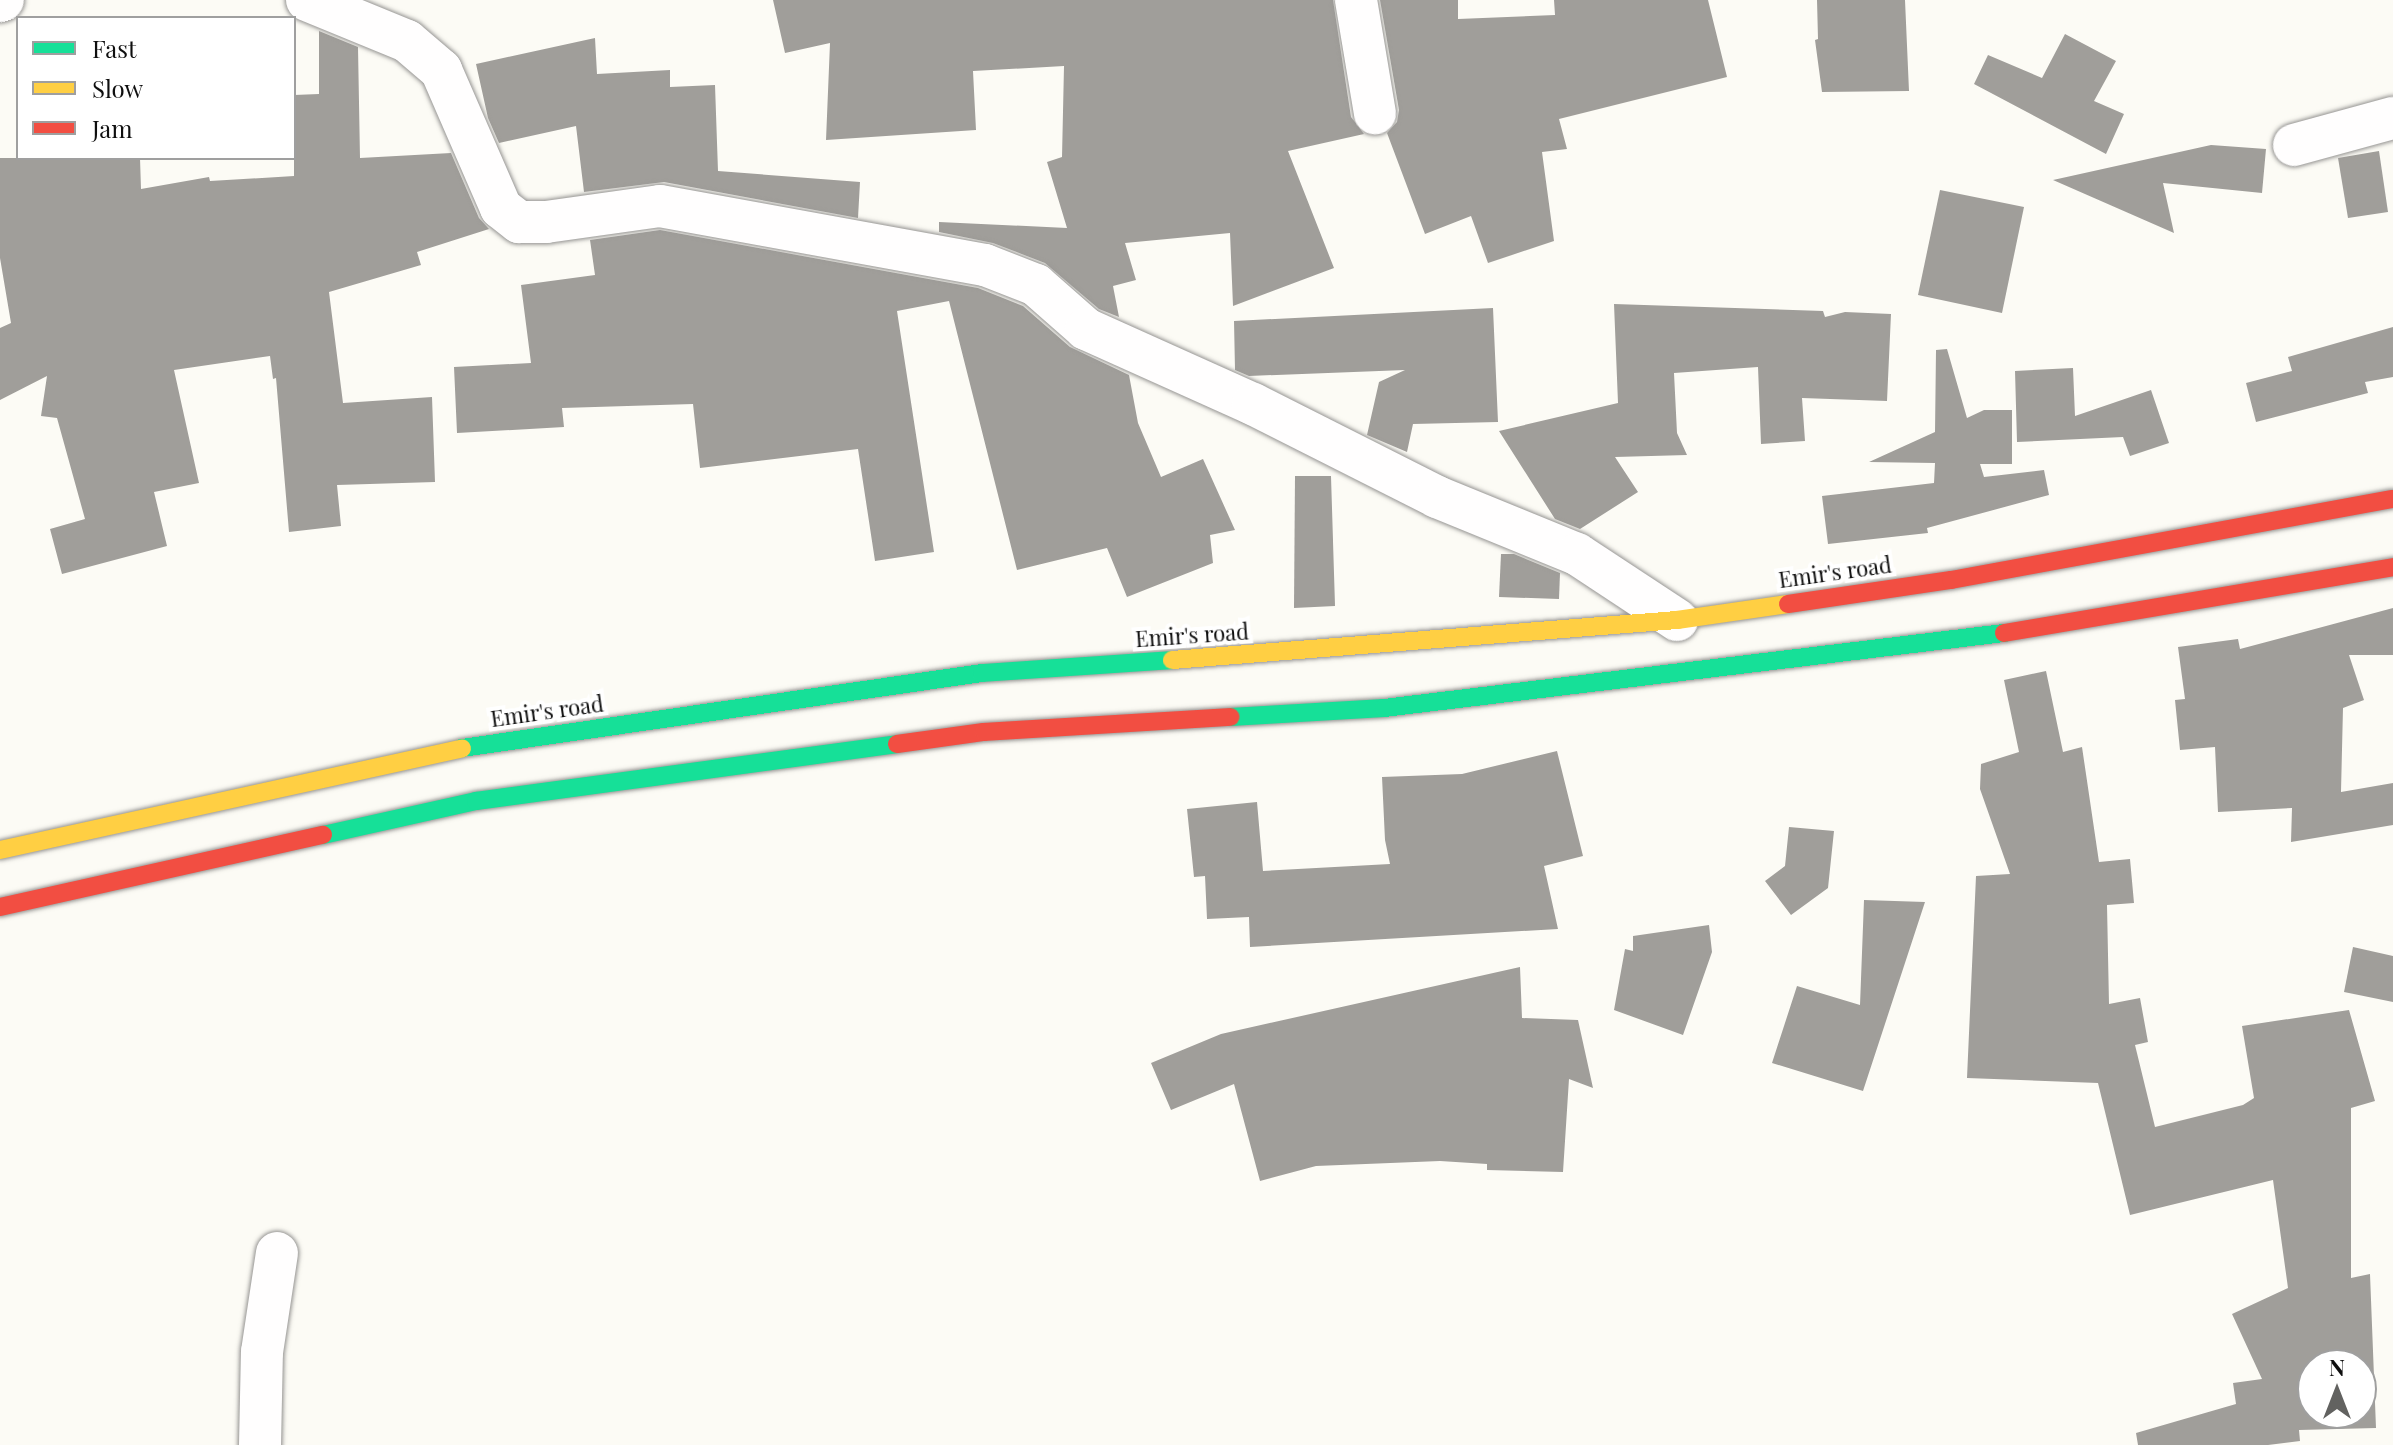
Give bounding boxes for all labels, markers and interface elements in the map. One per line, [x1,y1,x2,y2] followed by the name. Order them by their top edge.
[16,16,296,160] legend
[92,32,137,64] text: Fast
[92,72,143,104] text: Slow
[92,112,133,144] text: Jam
[1777,551,1893,593] street label: Emir's road
[1134,618,1250,652] street label: Emir's road
[489,690,605,732] street label: Emir's road
[2297,1349,2377,1429] north arrow
[2329,1352,2345,1382] text: N

